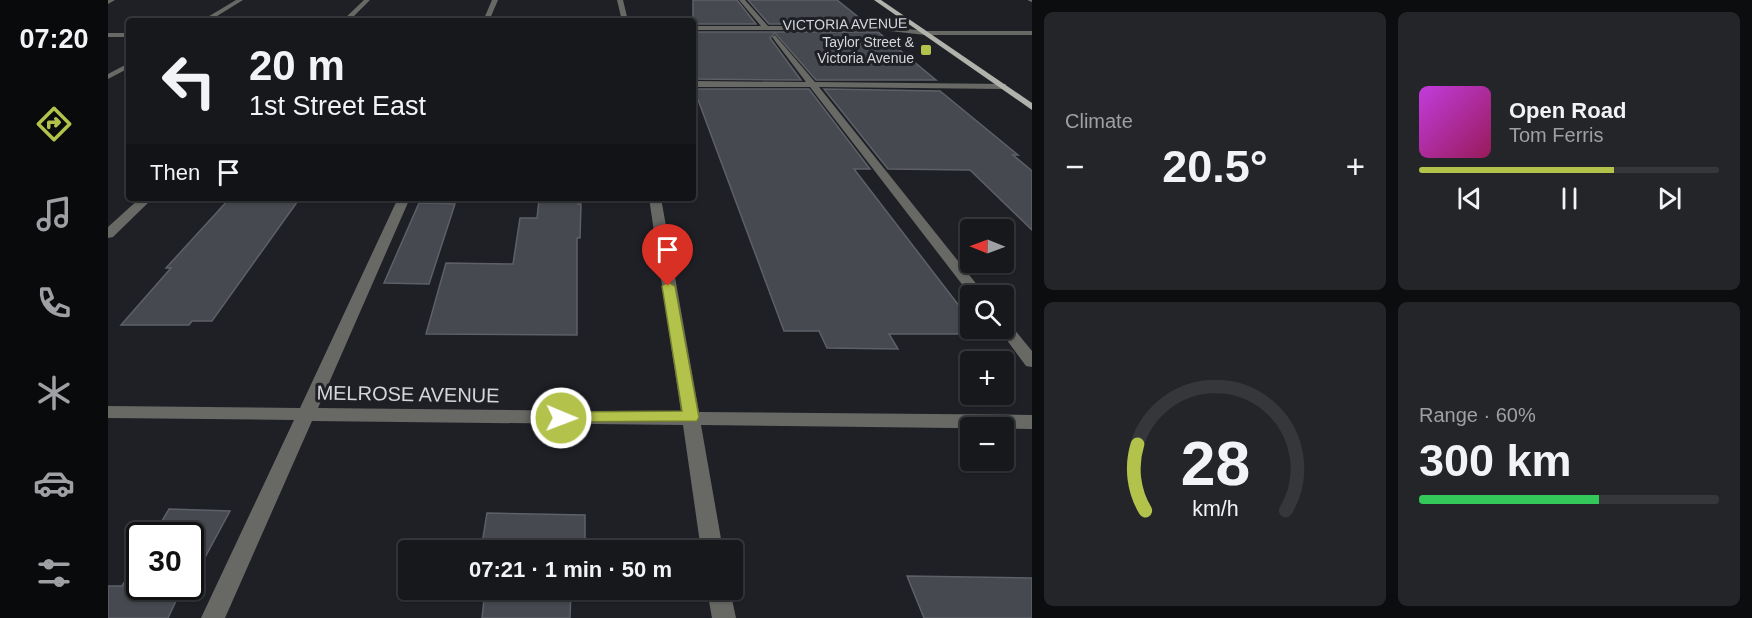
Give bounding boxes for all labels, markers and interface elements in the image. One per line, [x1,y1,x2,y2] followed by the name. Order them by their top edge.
[782,15,908,33] street label: VICTORIA AVENUE
[19,24,89,54] text: 07:20
[817,34,915,66] place label: Taylor Street & Victoria Avenue
[150,42,228,120] icon: left
[249,42,345,89] text: 20 m
[919,43,933,57] marker: Taylor Street & Victoria Avenue
[249,91,426,121] text: 1st Street East
[1509,98,1626,123] text: Open Road
[33,103,75,145] icon: directions
[1065,110,1133,132] text: Climate
[1509,124,1603,146] text: Tom Ferris
[1162,141,1268,192] text: 20.5°
[1065,148,1084,185] text: −
[1346,148,1365,185] text: +
[212,156,245,189] icon: arrive
[150,160,200,185] text: Then
[1453,182,1486,215] icon: previous
[1553,182,1586,215] icon: pause
[1653,182,1686,215] icon: next
[33,193,75,235] icon: music
[960,219,1014,273] north arrow
[960,219,1014,471] map controls
[642,224,693,286] pin
[651,233,684,266] icon: arrive
[33,282,75,324] icon: phone
[960,285,1014,339] button: search
[960,351,1014,405] button: +
[33,372,75,414] icon: climate
[316,381,500,407] street label: MELROSE AVENUE
[529,386,593,450] position arrow
[1419,404,1536,426] text: Range · 60%
[960,417,1014,471] button: −
[1180,429,1250,498] text: 28
[1419,435,1572,486] text: 300 km
[33,462,75,504] icon: car
[1192,497,1238,521] text: km/h
[126,522,204,600] speed limit sign: 30
[33,552,75,594] icon: filters
[469,557,672,582] text: 07:21 · 1 min · 50 m

